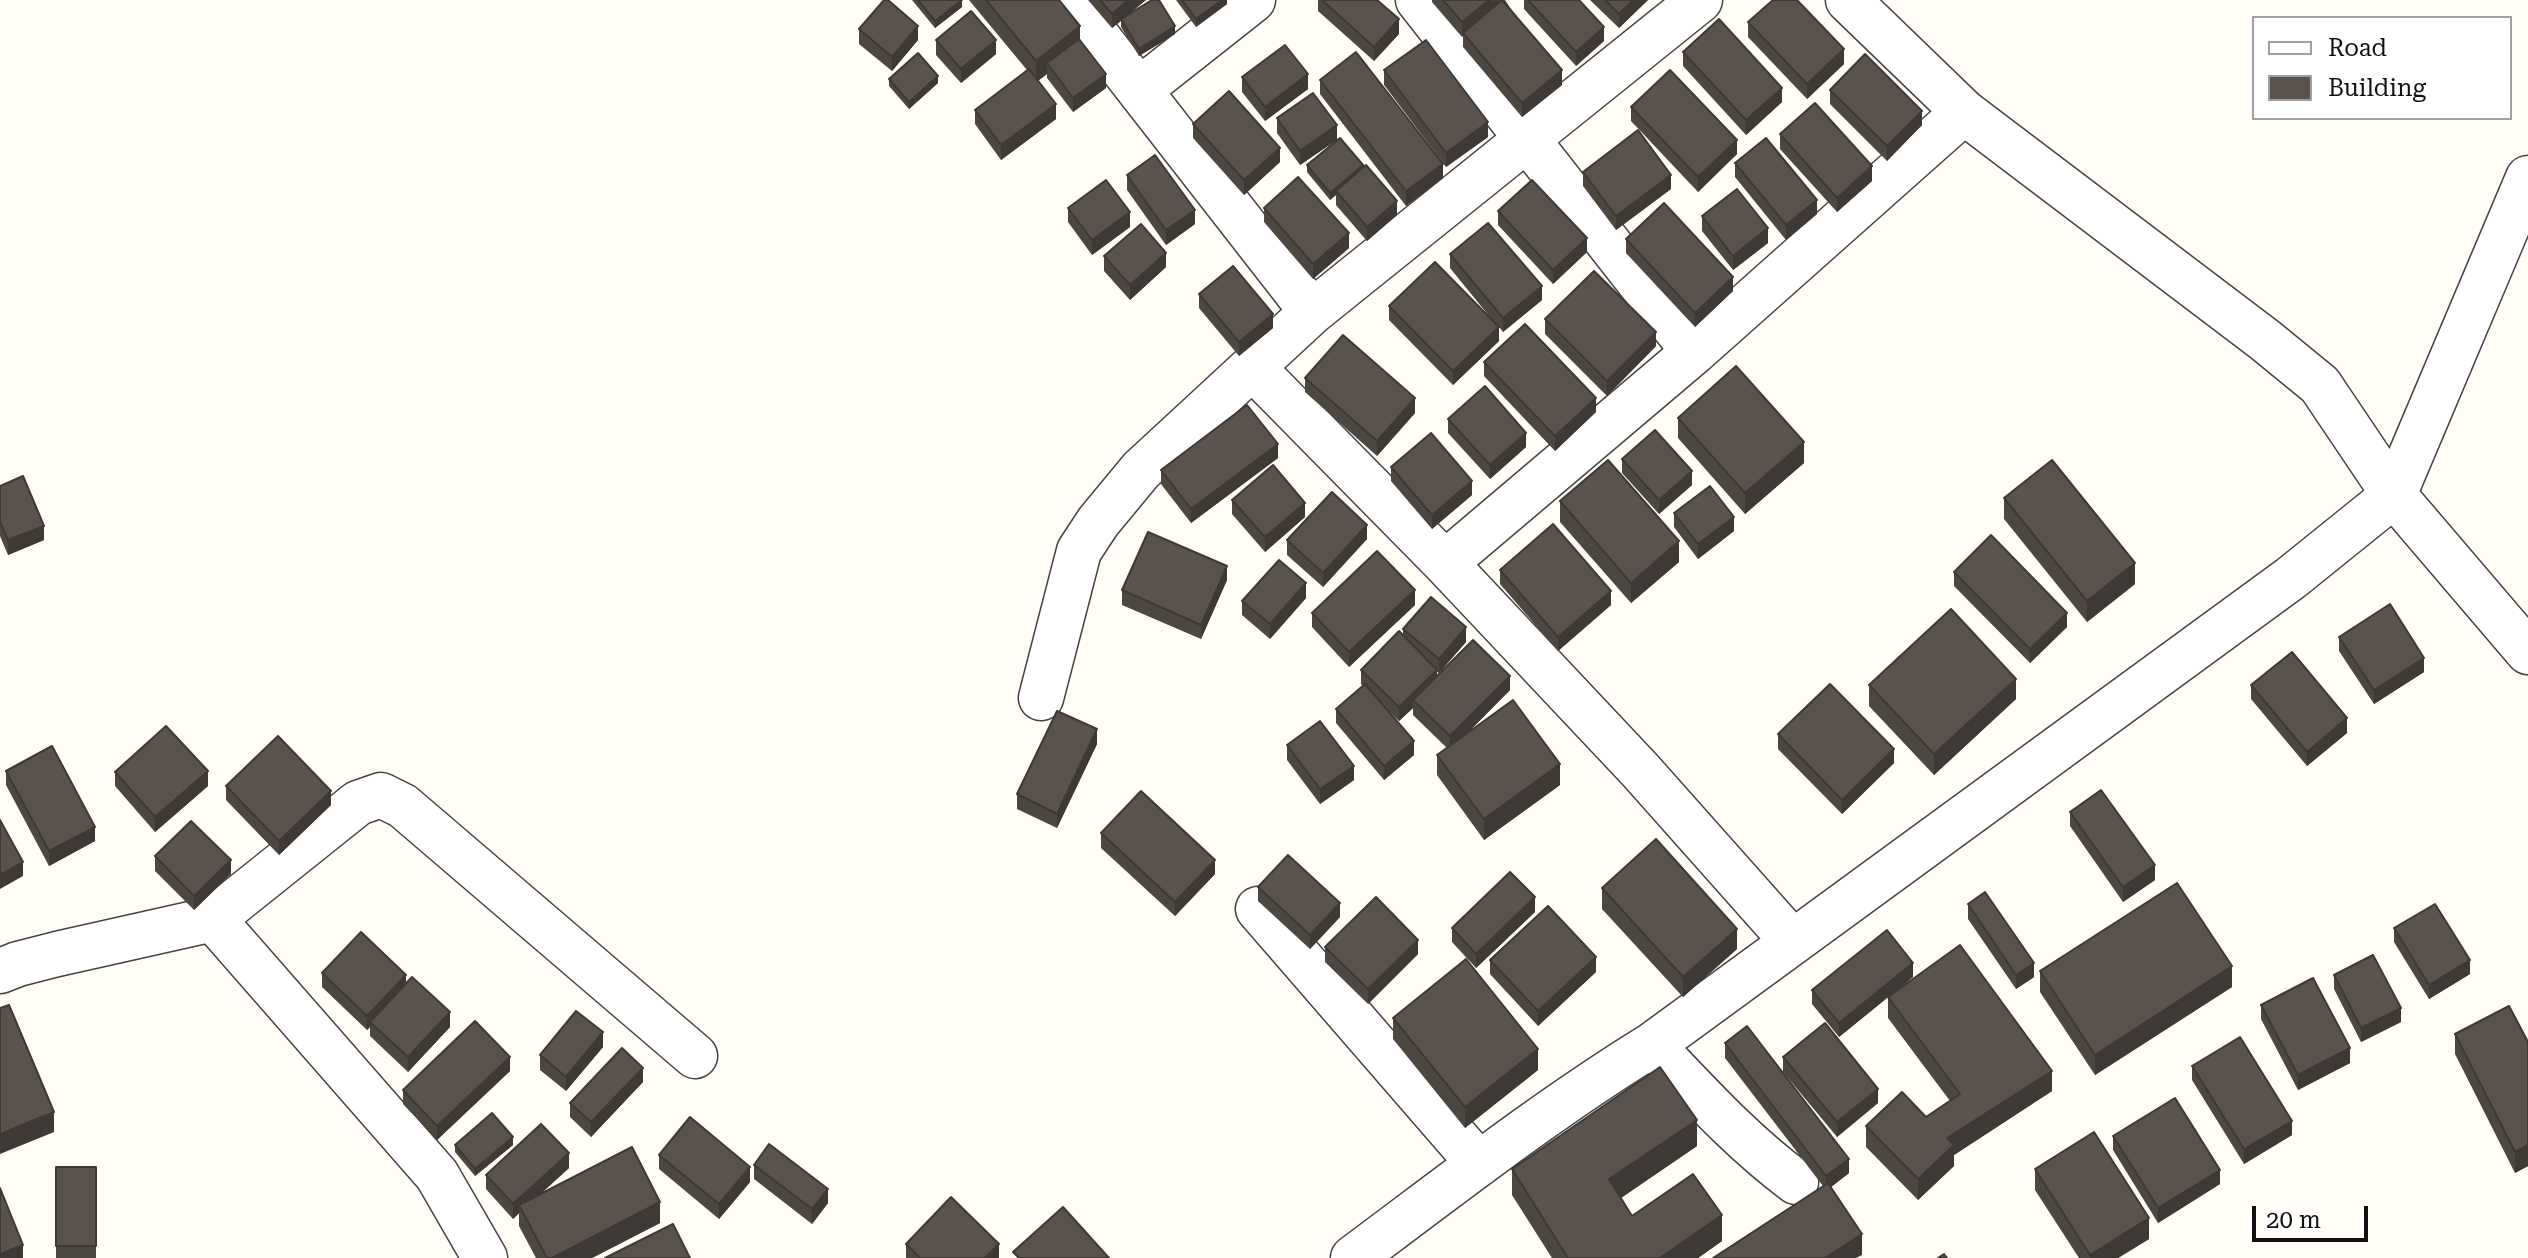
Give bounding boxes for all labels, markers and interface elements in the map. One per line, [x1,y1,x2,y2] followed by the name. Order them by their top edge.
[2252,16,2512,120] legend
[2328,34,2387,62] text: Road
[2328,74,2426,102] text: Building
[2256,1190,2372,1240] scale bar
[2266,1206,2321,1234] text: 20 m

